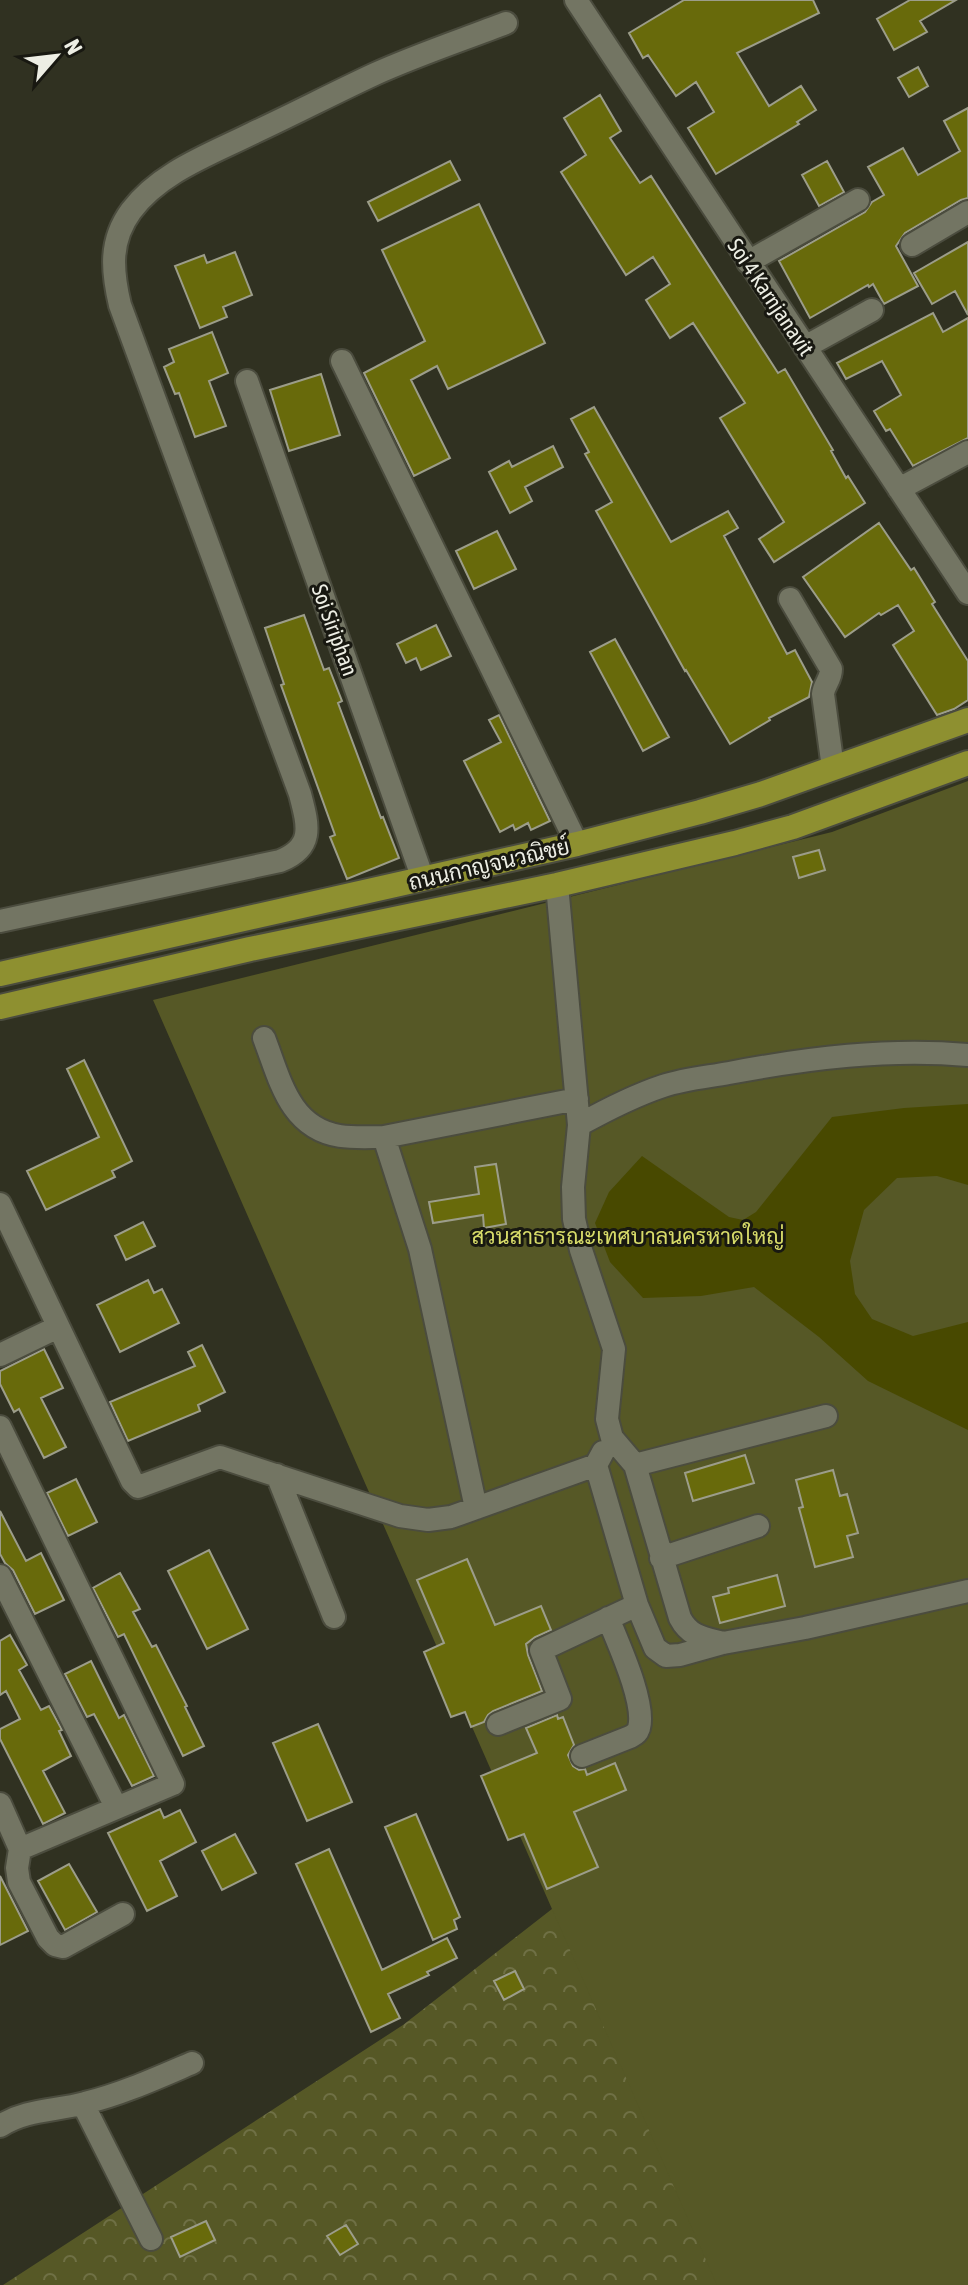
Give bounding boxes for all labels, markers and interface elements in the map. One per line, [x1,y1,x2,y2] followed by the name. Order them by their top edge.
[16,16,96,96] north arrow
[59,35,88,58] text: N
[722,234,820,360] street label: Soi 4 Karnjanavit
[306,581,364,679] street label: Soi Siriphan
[406,832,572,896] street label: ถนนกาญจนวณิชย์
[471,1222,785,1250] park label: สวนสาธารณะเทศบาลนครหาดใหญ่

